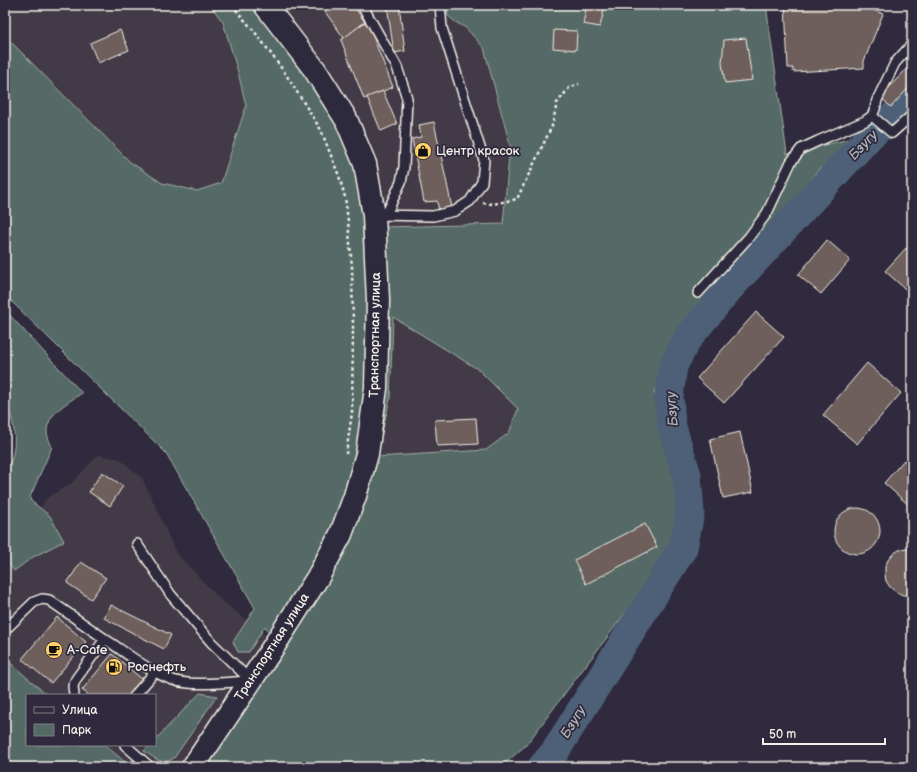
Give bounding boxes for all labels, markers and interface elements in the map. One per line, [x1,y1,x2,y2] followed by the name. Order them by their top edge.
[845,126,882,163] water label: Бзугу
[413,141,433,161] shop icon: Центр красок
[436,143,520,159] place label: Центр красок
[366,272,384,398] street label: Транспортная улица
[662,390,682,427] water label: Бзугу
[231,590,313,704] street label: Транспортная улица
[44,640,64,660] cafe icon: A-Cafe
[67,642,108,658] place label: A-Cafe
[104,657,124,677] fuel station icon: Роснефть
[127,659,187,675] place label: Роснефть
[26,694,156,746] legend
[557,702,590,741] water label: Бзугу
[62,703,98,718] text: Улица
[763,720,885,746] scale bar
[62,723,92,738] text: Парк
[769,727,796,742] text: 50 m

